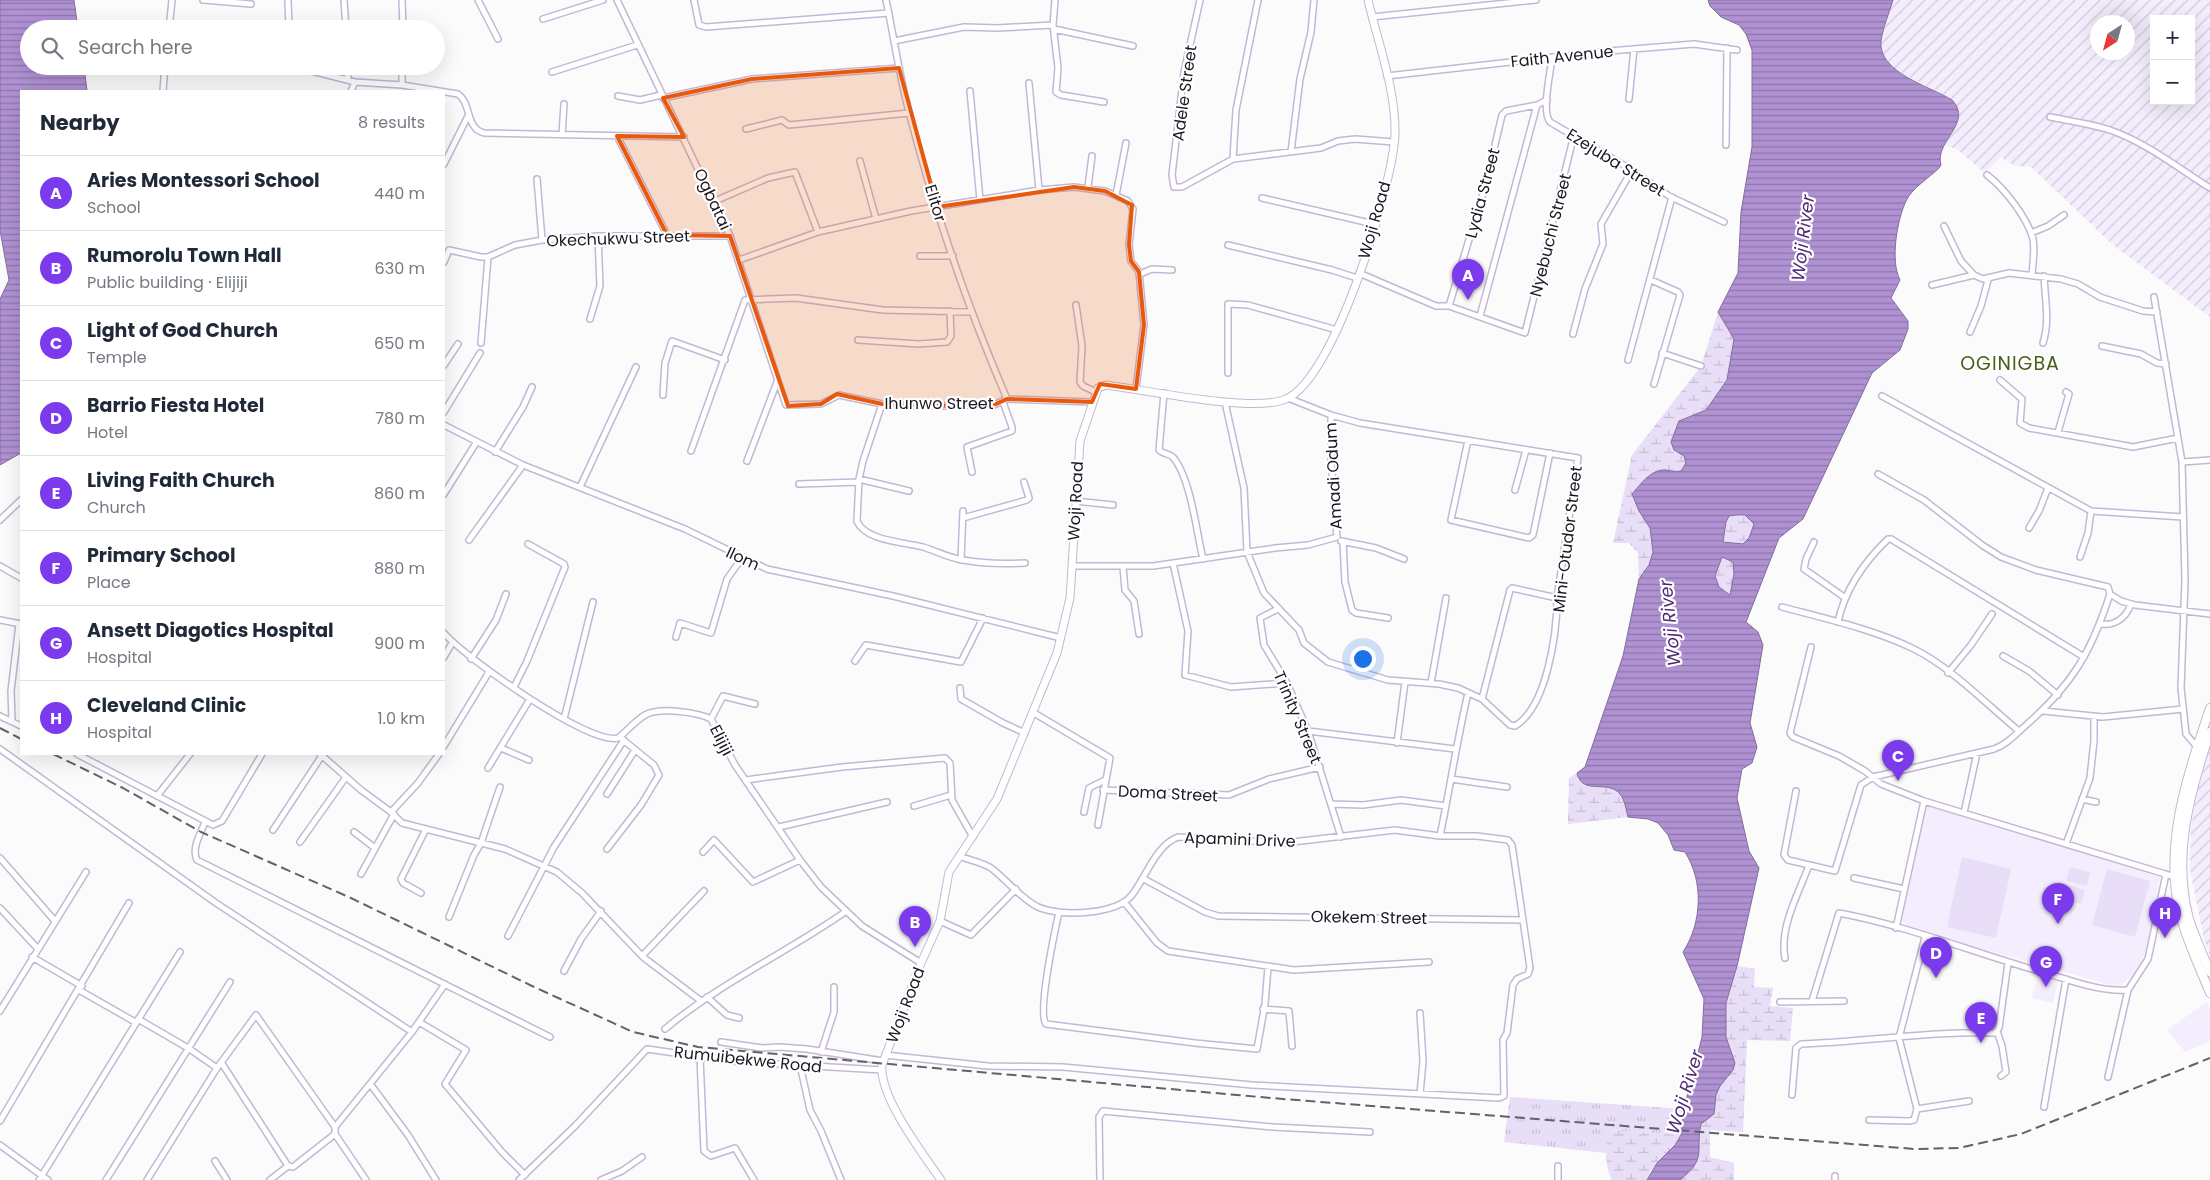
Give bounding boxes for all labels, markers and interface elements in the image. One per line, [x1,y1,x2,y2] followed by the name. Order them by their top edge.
[2090,15,2135,60] north arrow
[2150,15,2195,105] map controls
[2150,15,2195,60] button: +
[20,20,445,75] search box
[38,34,66,62] icon: search
[78,34,192,61] text: Search here
[1510,40,1615,73] street label: Faith Avenue
[1166,44,1203,142] street label: Adele Street
[2150,60,2195,105] button: −
[40,108,120,137] text: Nearby
[358,111,425,134] text: 8 results
[1562,123,1670,202] street label: Ezejuba Street
[1459,145,1506,241] street label: Lydia Street
[688,165,737,234] street label: Ogbatai
[87,167,320,194] text: Aries Montessori School
[1524,171,1577,299] street label: Nyebuchi Street
[1352,179,1397,262] street label: Woji Road
[50,182,62,205] text: A
[374,182,425,205] text: 440 m
[919,182,952,225] street label: Elitor
[1785,192,1820,282] water label: Woji River
[87,196,141,219] text: School
[546,224,690,252] street label: Okechukwu Street
[87,242,282,269] text: Rumorolu Town Hall
[51,257,61,280] text: B
[375,257,425,280] text: 630 m
[1452,259,1484,300] pin: A
[87,271,248,294] text: Public building · Elijiji
[87,317,278,344] text: Light of God Church
[50,332,62,355] text: C
[374,332,425,355] text: 650 m
[87,346,147,369] text: Temple
[1960,350,2060,377] district label: OGINIGBA
[87,392,264,419] text: Barrio Fiesta Hotel
[884,392,994,415] street label: Ihunwo Street
[50,407,62,430] text: D
[375,407,425,430] text: 780 m
[87,421,128,444] text: Hotel
[1319,422,1348,530] street label: Amadi Odum
[1062,461,1089,541] street label: Woji Road
[1547,464,1588,614] street label: Mini-Otudor Street
[87,467,275,494] text: Living Faith Church
[52,482,60,505] text: E
[374,482,425,505] text: 860 m
[87,496,146,519] text: Church
[722,541,763,576] street label: Ilom
[87,542,236,569] text: Primary School
[52,557,60,580] text: F
[374,557,425,580] text: 880 m
[87,571,131,594] text: Place
[1652,577,1686,667] water label: Woji River
[87,617,334,644] text: Ansett Diagotics Hospital
[50,632,62,655] text: G
[374,632,425,655] text: 900 m
[87,646,152,669] text: Hospital
[1350,646,1376,672] your location
[1268,667,1327,767] street label: Trinity Street
[87,692,246,719] text: Cleveland Clinic
[50,707,62,730] text: H
[377,707,425,730] text: 1.0 km
[87,721,152,744] text: Hospital
[704,721,739,760] street label: Elijiji
[1882,740,1914,781] pin: C
[1117,779,1219,808] street label: Doma Street
[1184,826,1296,853] street label: Apamini Drive
[2042,883,2074,924] pin: F
[2149,897,2181,938] pin: H
[1311,905,1428,930] street label: Okekem Street
[899,906,931,947] pin: B
[1920,937,1952,978] pin: D
[2030,946,2062,987] pin: G
[880,964,930,1046] street label: Woji Road
[1965,1002,1997,1043] pin: E
[673,1040,823,1079] street label: Rumuibekwe Road
[1660,1046,1710,1137] water label: Woji River

